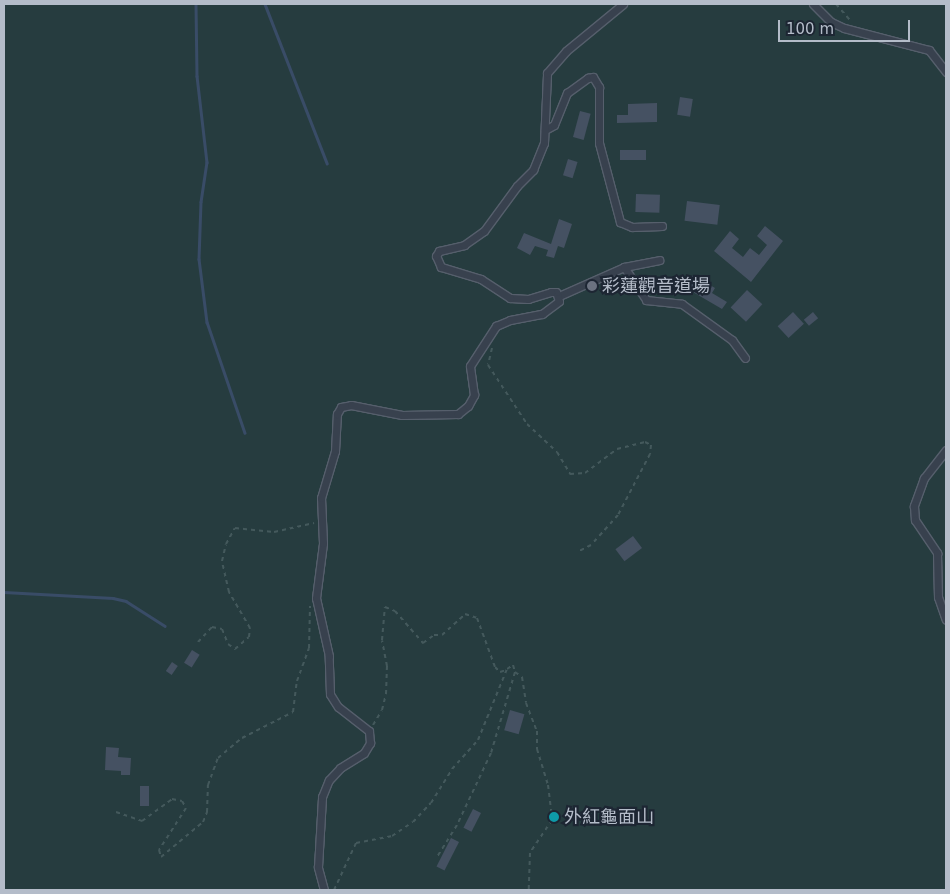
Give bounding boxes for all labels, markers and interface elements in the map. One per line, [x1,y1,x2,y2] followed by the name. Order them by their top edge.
[780,10,912,42] scale bar
[786,20,834,38] text: 100 m
[602,275,710,297] place label: 彩蓮觀音道場
[586,280,598,292] marker: 彩蓮觀音道場
[564,806,654,828] place label: 外紅龜面山
[548,811,560,823] marker: 外紅龜面山

